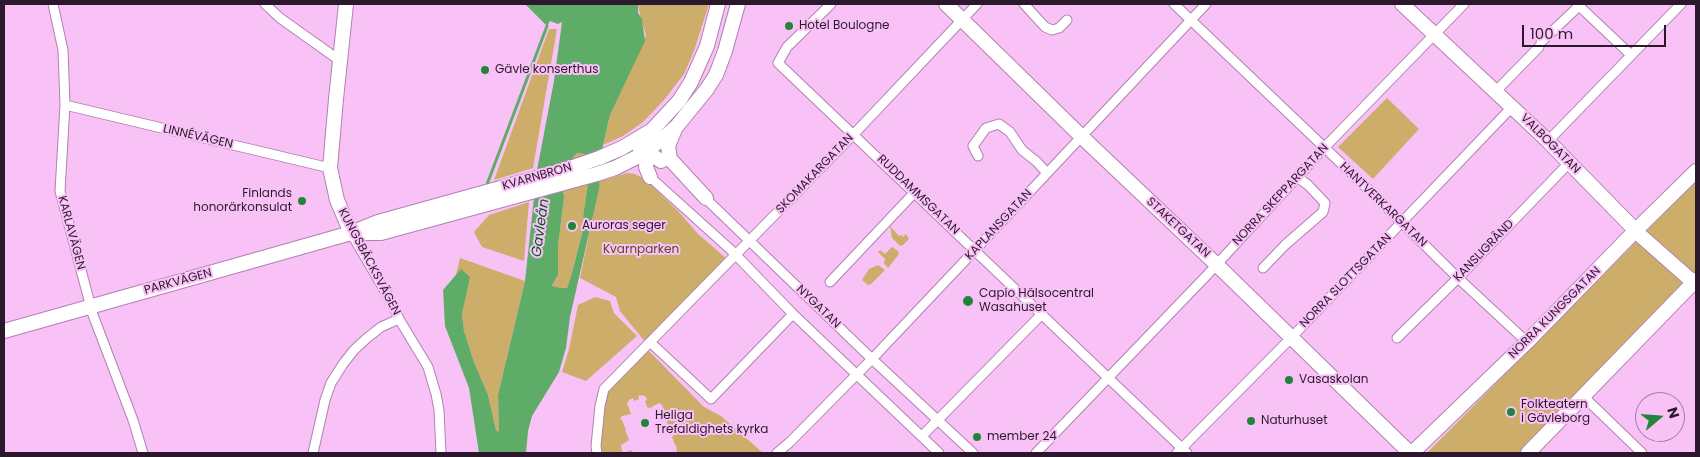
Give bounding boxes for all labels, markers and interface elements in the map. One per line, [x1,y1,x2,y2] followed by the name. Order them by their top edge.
[1525,15,1669,47] scale bar
[799,19,890,33] place label: Hotel Boulogne
[783,20,795,32] marker: Hotel Boulogne
[1530,23,1573,44] text: 100 m
[495,63,598,77] place label: Gävle konserthus
[479,64,491,76] marker: Gävle konserthus
[1517,111,1583,177] street label: VALBOGATAN
[162,122,234,152] street label: LINNÉVÄGEN
[773,131,857,217] street label: SKOMAKARGATAN
[1230,141,1332,249] street label: NORRA SKEPPARGATAN
[874,152,962,238] street label: RUDDAMMSGATAN
[501,160,573,194] street label: KVARNBRON
[1336,160,1430,250] street label: HANTVERKARGATAN
[193,187,292,215] place label: Finlands honorärkonsulat
[963,187,1035,263] street label: KAPLANSGATAN
[54,194,88,272] street label: KARLAVÄGEN
[296,195,308,207] marker: Finlands honorärkonsulat
[1143,195,1213,261] street label: STAKETGATAN
[529,198,553,258] water label: Gavleån
[335,206,403,318] street label: KUNGSBÄCKSVÄGEN
[1451,217,1517,285] street label: KANSLIGRÄND
[582,219,666,233] place label: Auroras seger
[566,220,578,232] marker: Auroras seger
[1297,231,1395,331] street label: NORRA SLOTTSGATAN
[603,243,679,257] park label: Kvarnparken
[1506,264,1604,362] street label: NORRA KUNGSGATAN
[142,266,214,298] street label: PARKVÄGEN
[793,282,843,332] street label: NYGATAN
[979,287,1094,315] place label: Capio Hälsocentral Wasahuset
[961,294,975,308] marker: Capio Hälsocentral Wasahuset
[1299,373,1368,387] place label: Vasaskolan
[1283,374,1295,386] marker: Vasaskolan
[1635,392,1685,442] north arrow
[1521,398,1590,426] place label: Folkteatern i Gävleborg
[1662,405,1684,421] text: N
[1505,406,1517,418] marker: Folkteatern i Gävleborg
[655,409,768,437] place label: Heliga Trefaldighets kyrka
[1261,414,1328,428] place label: Naturhuset
[1245,415,1257,427] marker: Naturhuset
[639,417,651,429] marker: Heliga Trefaldighets kyrka
[987,430,1057,444] place label: member 24
[971,431,983,443] marker: member 24

